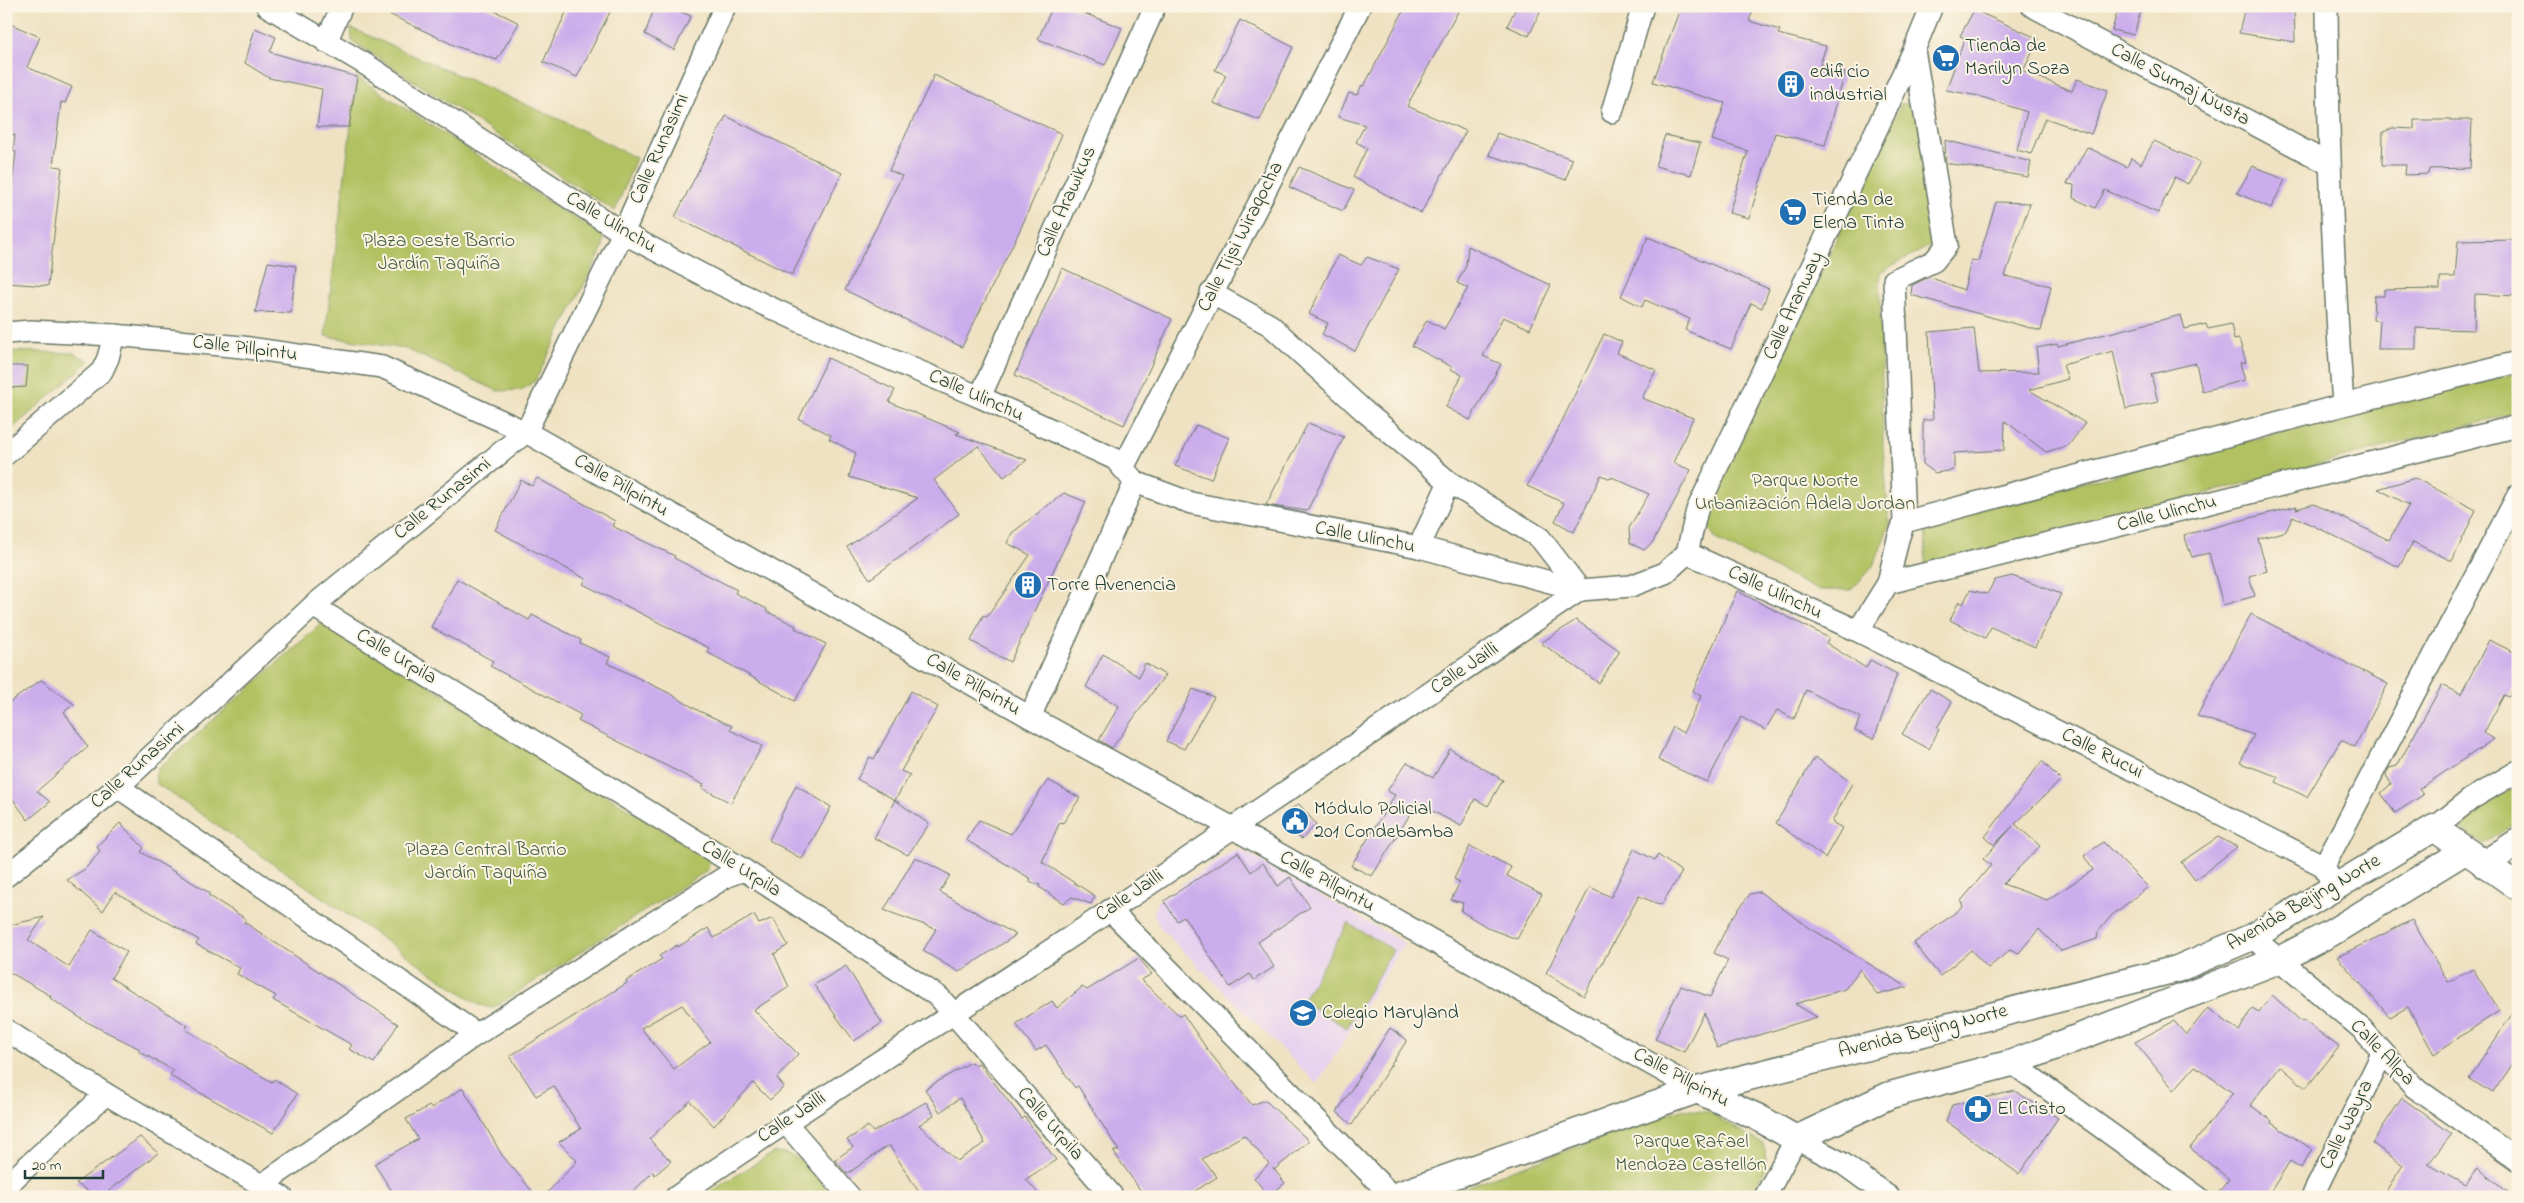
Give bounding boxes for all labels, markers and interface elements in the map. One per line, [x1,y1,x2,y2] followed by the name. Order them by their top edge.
[1965,32,2070,84] place label: Tienda de Marilyn Soza
[2105,36,2255,134] street label: Calle Sumaj Ñusta
[1931,43,1961,73] supermarket icon: Tienda de Marilyn Soza
[1810,58,1887,110] place label: edificio industrial
[1776,69,1806,99] building icon: edificio industrial
[623,89,697,209] street label: Calle Runasimi
[1030,142,1104,262] street label: Calle Arawikus
[1191,157,1291,317] street label: Calle Tijsi Wiraqocha
[560,184,662,262] street label: Calle Ulinchu
[1812,186,1905,238] place label: Tienda de Elena Tinta
[1778,197,1808,227] supermarket icon: Tienda de Elena Tinta
[363,227,515,279] park label: Plaza Oeste Barrio Jardín Taquiña
[1756,247,1832,365] street label: Calle Aranway
[191,328,299,370] street label: Calle Pillpintu
[924,362,1028,430] street label: Calle Ulinchu
[568,447,674,525] street label: Calle Pillpintu
[388,450,498,548] street label: Calle Runasimi
[1695,467,1915,519] park label: Parque Norte Urbanización Adela Jordan
[2114,488,2220,540] street label: Calle Ulinchu
[1312,514,1418,562] street label: Calle Ulinchu
[1723,558,1827,628] street label: Calle Ulinchu
[1013,570,1043,600] building icon: Torre Avenencia
[1047,571,1176,600] place label: Torre Avenencia
[350,621,442,693] street label: Calle Urpila
[1425,635,1505,703] street label: Calle Jailli
[920,646,1026,724] street label: Calle Pillpintu
[84,716,192,816] street label: Calle Runasimi
[2056,721,2148,787] street label: Calle Rucui
[1314,795,1454,847] place label: Módulo Policial 201 Condebamba
[1280,806,1310,836] public building icon: Módulo Policial 201 Condebamba
[695,833,787,905] street label: Calle Urpila
[405,836,567,888] park label: Plaza Central Barrio Jardín Taquiña
[1274,844,1380,920] street label: Calle Pillpintu
[2222,847,2387,960] street label: Avenida Beijing Norte
[1090,862,1170,930] street label: Calle Jailli
[1835,997,2011,1068] street label: Avenida Beijing Norte
[1288,998,1318,1028] school or university icon: Colegio Maryland
[1322,999,1459,1029] place label: Colegio Maryland
[2343,1013,2421,1093] street label: Calle Allpa
[1628,1040,1734,1116] street label: Calle Pillpintu
[2313,1075,2381,1175] street label: Calle Wayra
[1010,1081,1090,1167] street label: Calle Urpila
[752,1085,832,1151] street label: Calle Jailli
[1963,1094,1993,1124] pharmacy icon: El Cristo
[1997,1095,2066,1124] place label: El Cristo
[1615,1128,1767,1180] park label: Parque Rafael Mendoza Castellón
[25,1148,102,1180] scale bar
[32,1155,62,1177] text: 20 m

